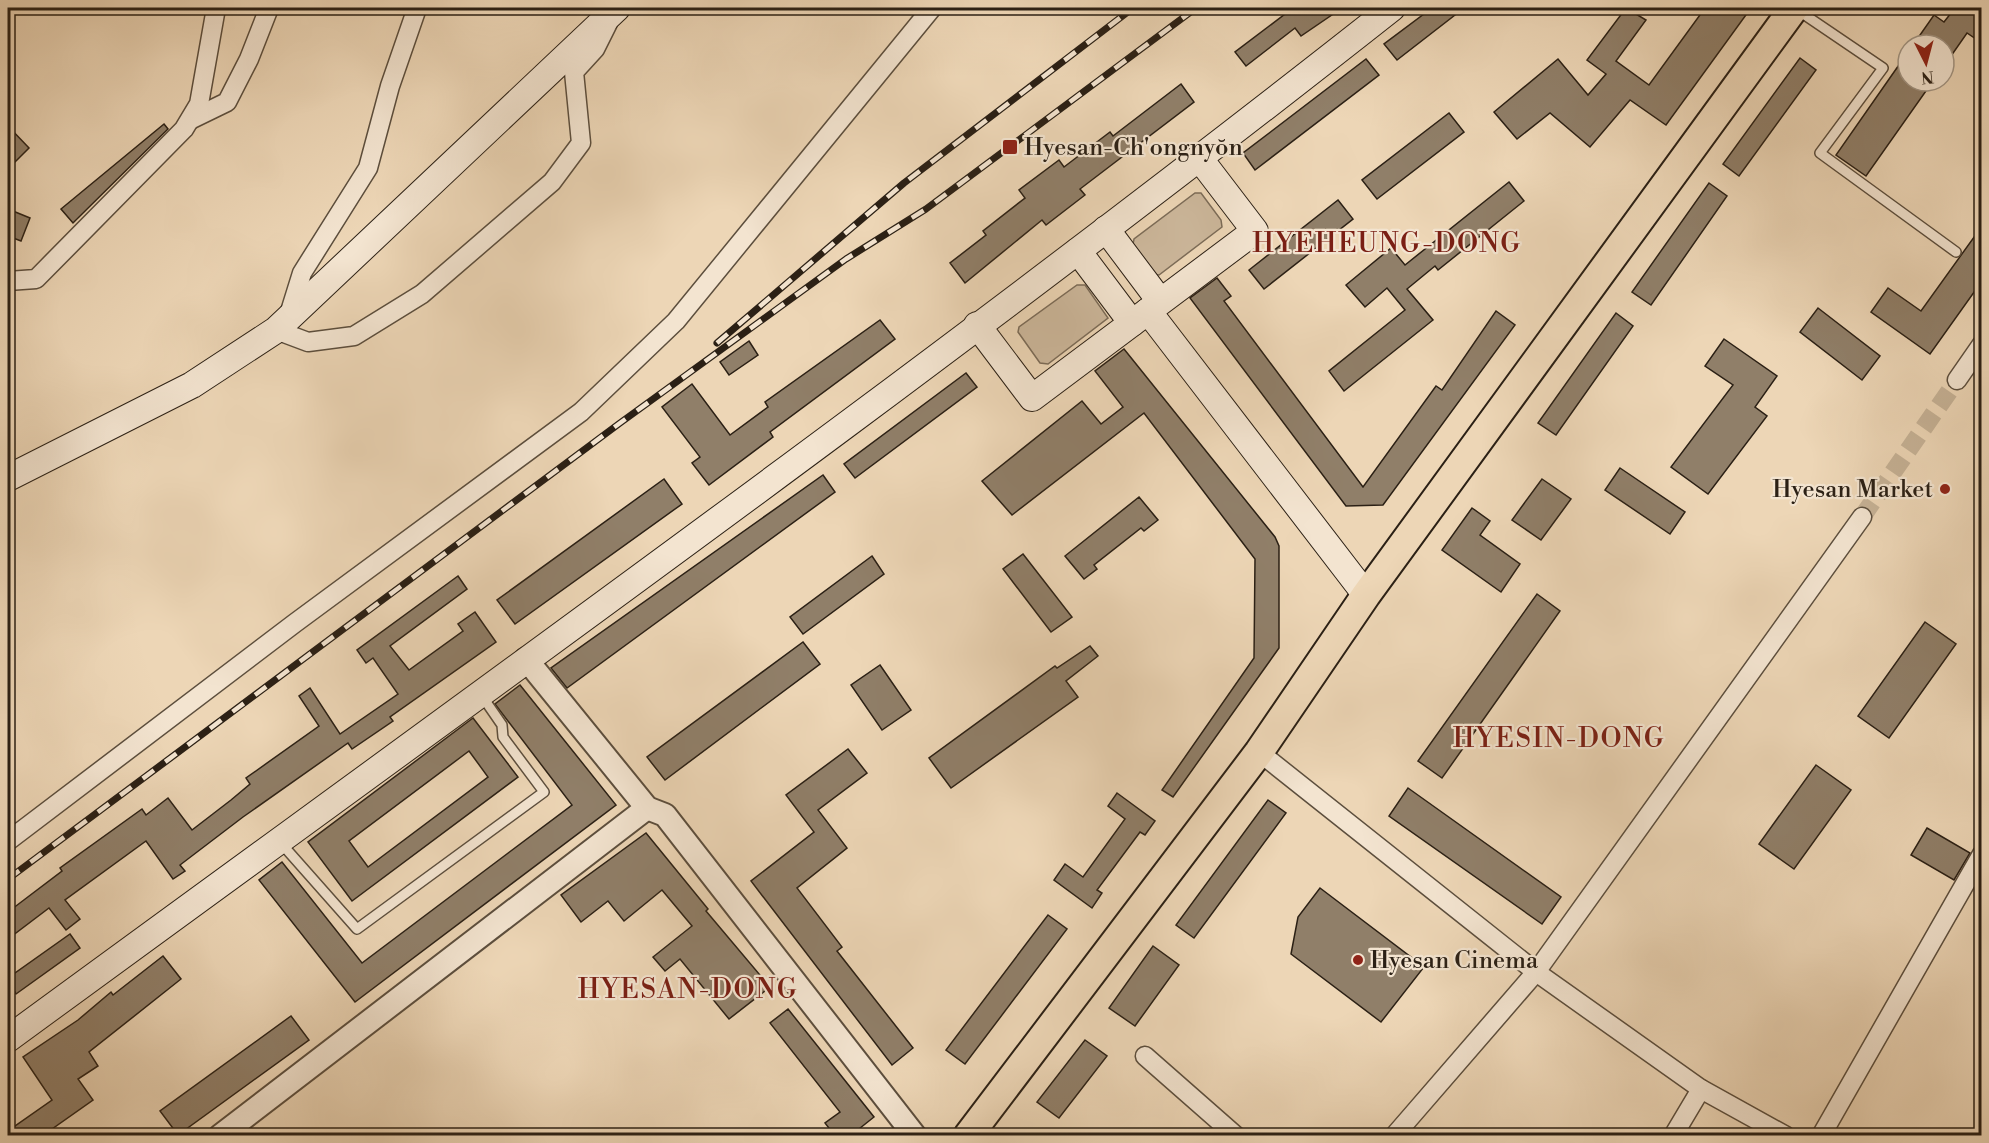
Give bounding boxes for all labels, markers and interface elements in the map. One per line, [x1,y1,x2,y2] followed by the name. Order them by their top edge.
[1896,33,1956,93] north arrow
[1920,66,1935,88] text: N
[1024,133,1243,163] place label: Hyesan-Ch'ongnyŏn
[1001,138,1019,156] marker: Hyesan-Ch'ongnyŏn
[1252,227,1522,261] district label: HYEHEUNG-DONG
[1772,475,1933,505] place label: Hyesan Market
[1938,482,1952,496] marker: Hyesan Market
[1453,722,1665,756] district label: HYESIN-DONG
[1370,946,1539,976] place label: Hyesan Cinema
[1351,953,1365,967] marker: Hyesan Cinema
[578,973,798,1007] district label: HYESAN-DONG

